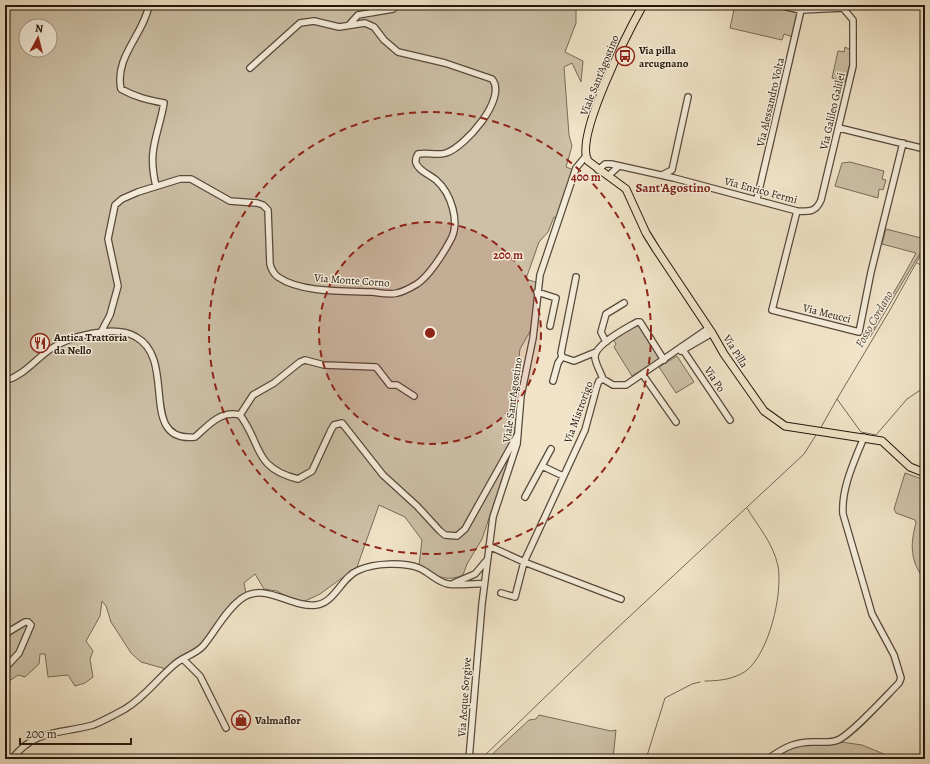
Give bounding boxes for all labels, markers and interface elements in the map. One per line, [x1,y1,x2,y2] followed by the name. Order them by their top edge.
[18,18,58,58] north arrow
[34,21,44,37] text: N
[576,32,623,119] street label: Viale Sant'Agostino
[638,43,689,71] place label: Via pilla arcugnano
[614,45,636,67] bus stop icon: Via pilla arcugnano
[753,55,788,149] street label: Via Alessandro Volta
[816,71,849,152] street label: Via Galileo Galilei
[571,169,601,185] text: 400 m
[722,173,799,207] street label: Via Enrico Fermi
[635,179,711,196] district label: Sant'Agostino
[493,247,523,263] text: 200 m
[313,270,391,291] street label: Via Monte Corno
[851,288,897,350] water label: Fosso Cordano
[800,300,852,327] street label: Via Meucci
[423,326,437,340] centre of rings
[53,330,128,358] place label: Antica Trattoria da Nello
[719,331,752,371] street label: Via Pilla
[29,332,51,354] restaurant icon: Antica Trattoria da Nello
[499,356,526,444] street label: Viale Sant'Agostino
[700,363,729,395] street label: Via Po
[560,379,597,446] street label: Via Mistrorigo
[454,657,475,738] street label: Via Acque Sorgive
[230,709,252,731] shop icon: Valmaflor
[254,713,301,728] place label: Valmaflor
[20,720,131,746] scale bar
[26,726,57,742] text: 200 m

